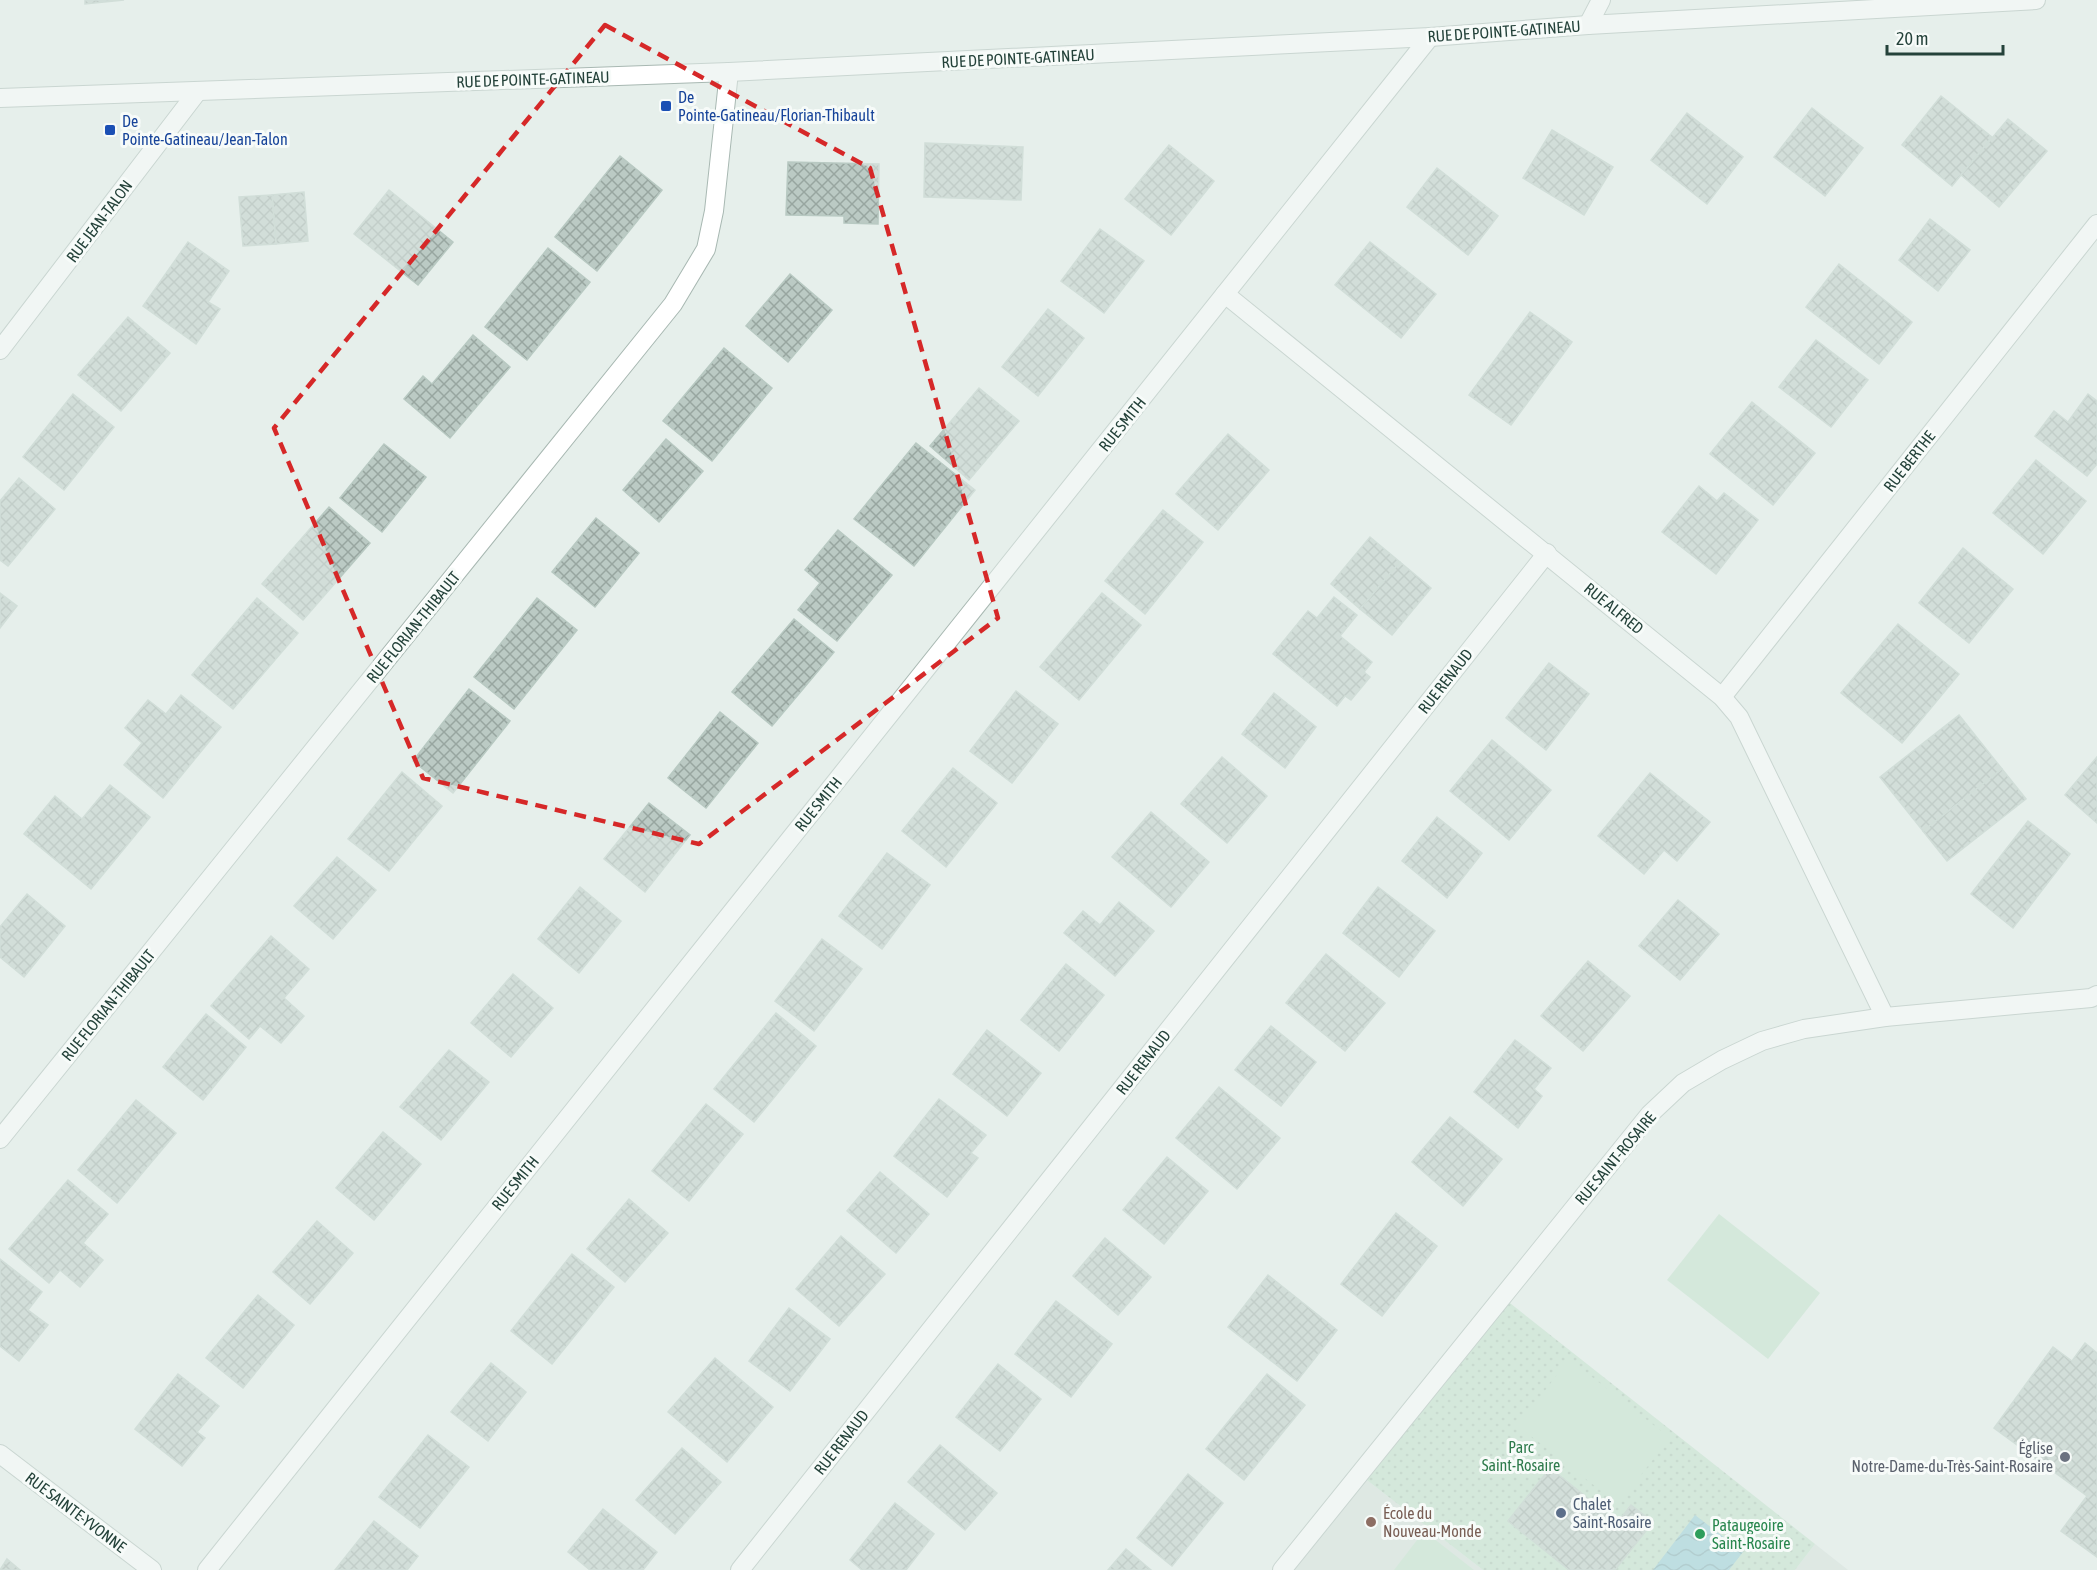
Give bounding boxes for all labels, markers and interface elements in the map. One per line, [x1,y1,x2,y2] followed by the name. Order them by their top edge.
[1427,17,1581,45] street label: RUE DE POINTE-GATINEAU
[1887,18,2002,56] scale bar
[1896,28,1928,49] text: 20 m
[941,45,1095,71] street label: RUE DE POINTE-GATINEAU
[456,67,610,91] street label: RUE DE POINTE-GATINEAU
[678,88,875,124] place label: De Pointe-Gatineau/Florian-Thibault
[659,99,673,113] marker: De Pointe-Gatineau/Florian-Thibault
[122,112,288,148] place label: De Pointe-Gatineau/Jean-Talon
[103,123,117,137] marker: De Pointe-Gatineau/Jean-Talon
[62,177,136,265] street label: RUE JEAN-TALON
[1095,393,1149,455] street label: RUE SMITH
[1880,427,1938,495] street label: RUE BERTHE
[363,568,463,686] street label: RUE FLORIAN-THIBAULT
[1581,579,1647,637] street label: RUE ALFRED
[1414,645,1476,717] street label: RUE RENAUD
[791,773,845,835] street label: RUE SMITH
[58,946,158,1064] street label: RUE FLORIAN-THIBAULT
[1112,1026,1174,1098] street label: RUE RENAUD
[1571,1108,1659,1208] street label: RUE SAINT-ROSAIRE
[488,1152,542,1214] street label: RUE SMITH
[810,1406,872,1478] street label: RUE RENAUD
[1482,1438,1560,1474] park label: Parc Saint-Rosaire
[1852,1439,2053,1475] place label: Église Notre-Dame-du-Très-Saint-Rosaire
[2058,1450,2072,1464] marker: Église Notre-Dame-du-Très-Saint-Rosaire
[22,1468,130,1556] street label: RUE SAINTE-YVONNE
[1573,1495,1651,1531] place label: Chalet Saint-Rosaire
[1383,1504,1481,1540] place label: École du Nouveau-Monde
[1554,1506,1568,1520] marker: Chalet Saint-Rosaire
[1364,1515,1378,1529] marker: École du Nouveau-Monde
[1712,1516,1790,1552] place label: Pataugeoire Saint-Rosaire
[1693,1527,1707,1541] marker: Pataugeoire Saint-Rosaire

